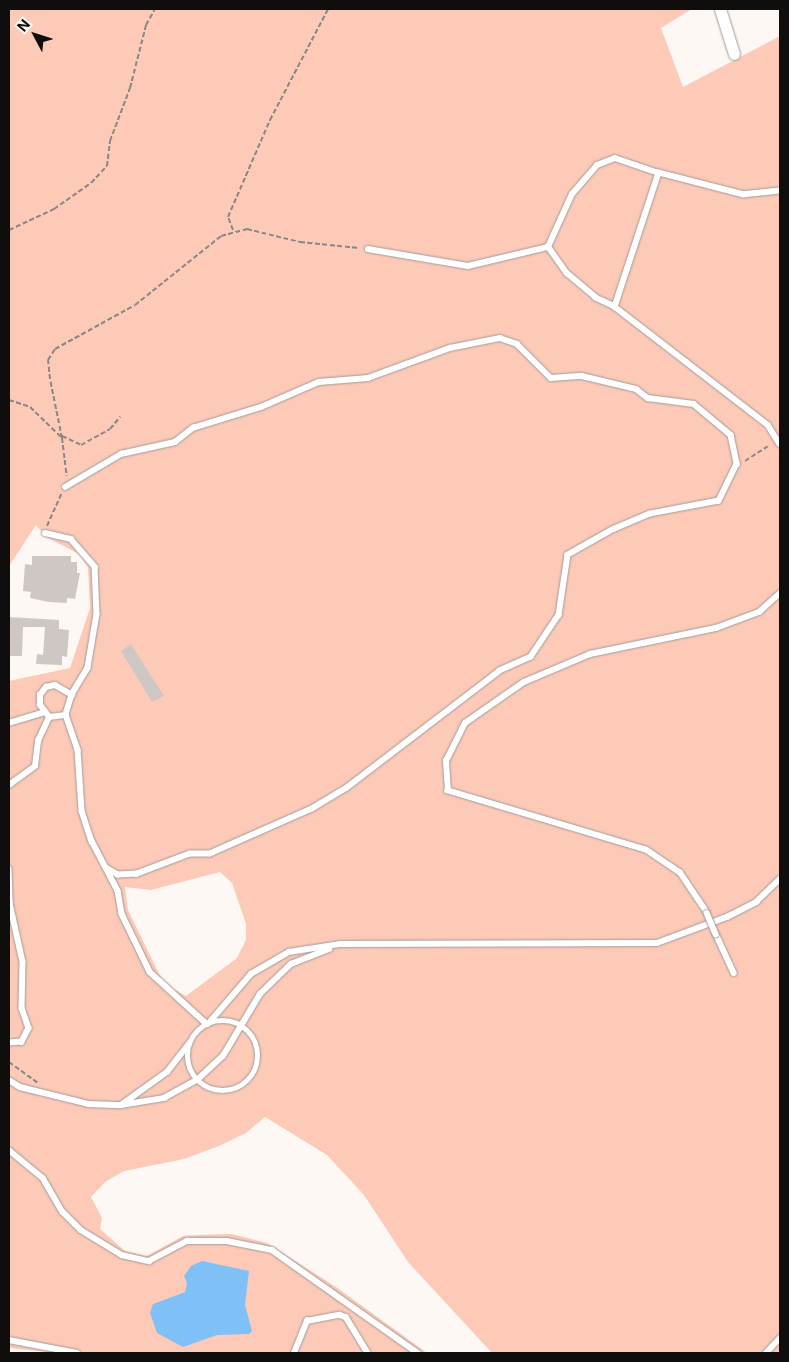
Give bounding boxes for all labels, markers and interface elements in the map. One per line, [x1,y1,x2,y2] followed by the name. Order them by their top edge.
[10,10,60,60] north arrow
[13,15,33,35] text: N

